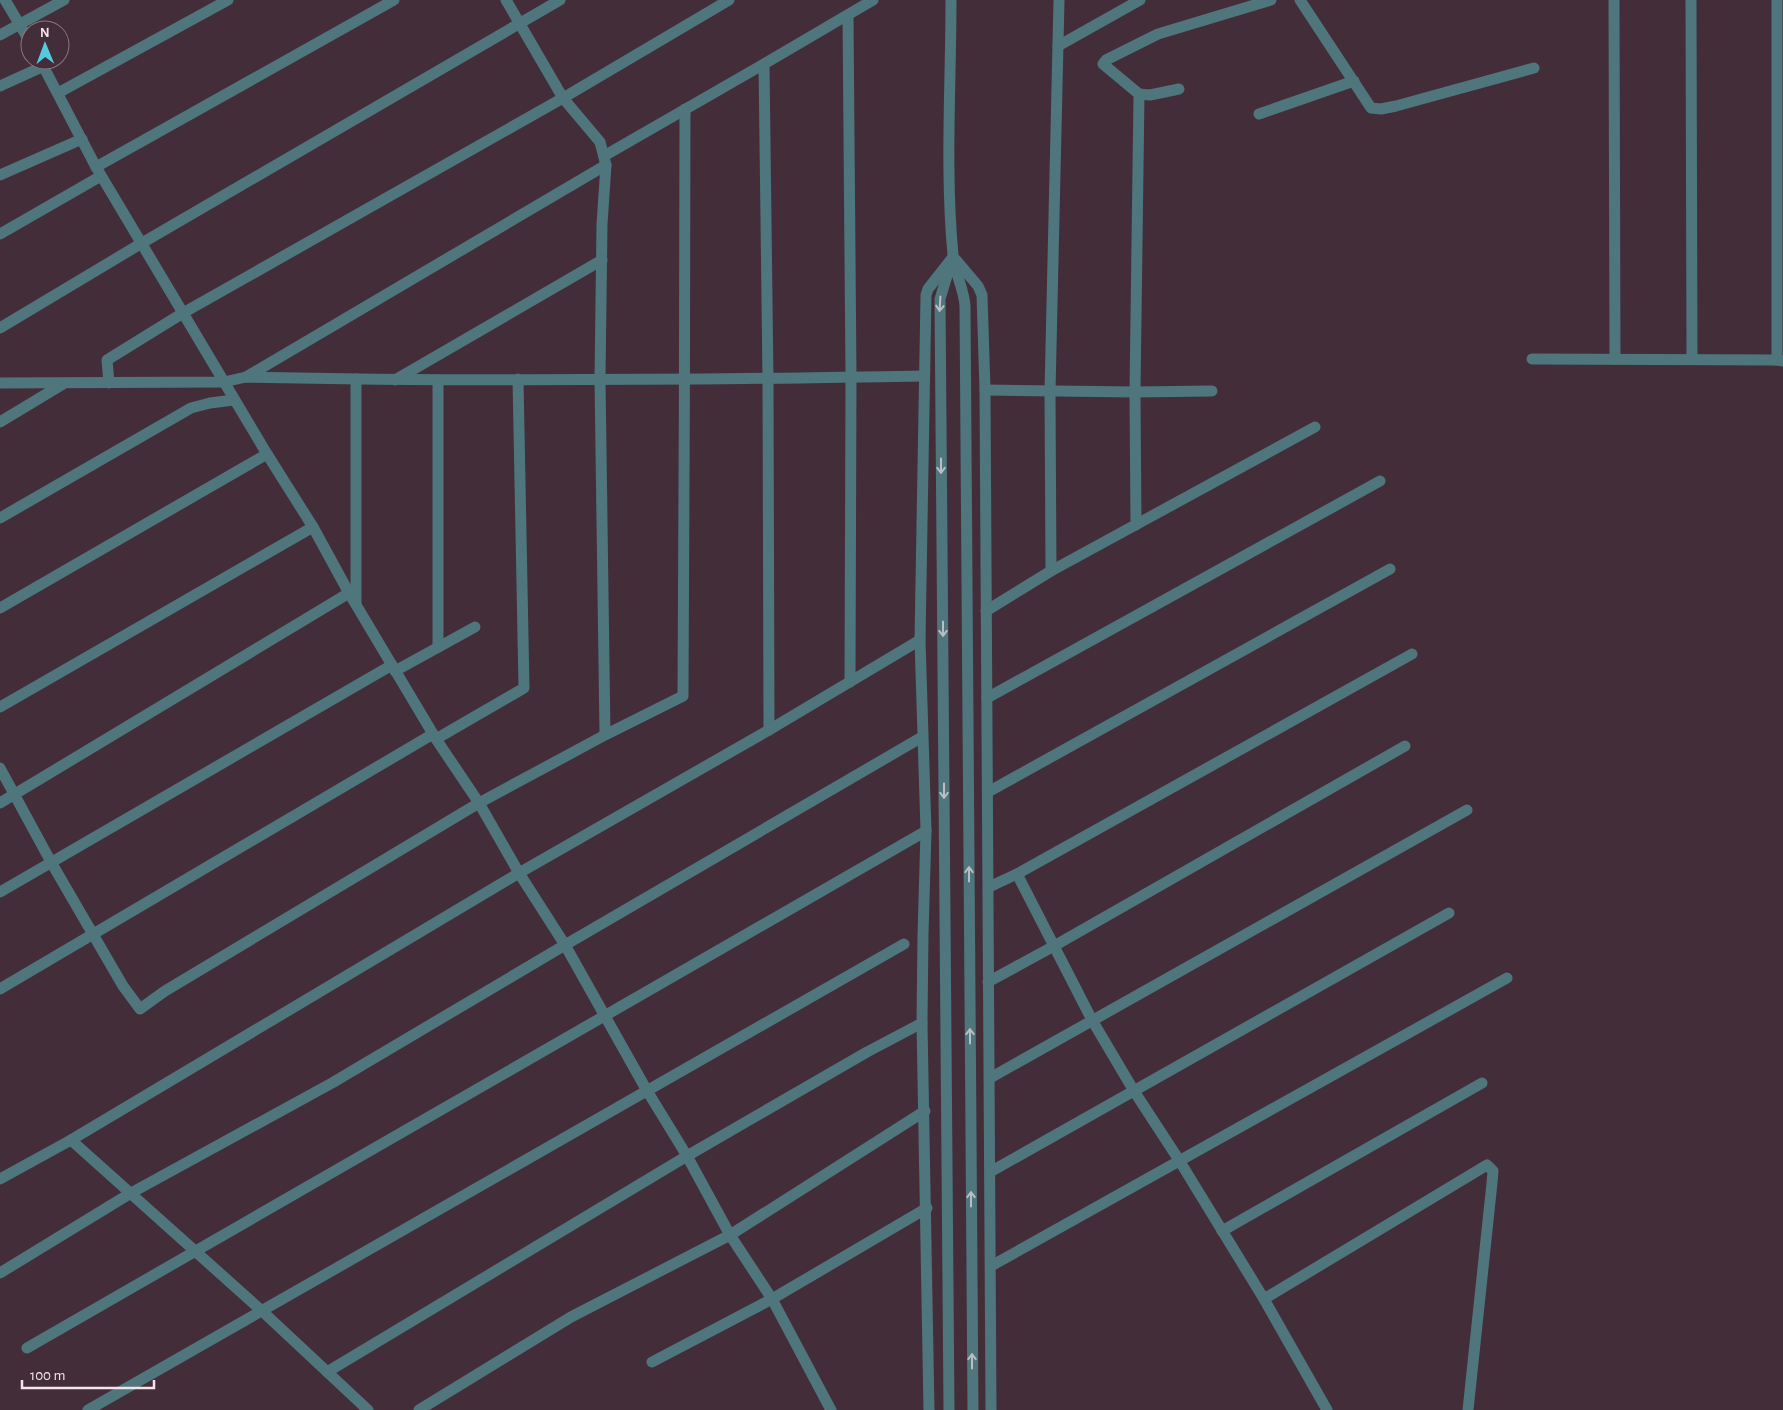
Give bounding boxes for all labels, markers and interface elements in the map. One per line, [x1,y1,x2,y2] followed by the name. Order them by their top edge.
[20,20,70,70] north arrow
[40,26,50,40] text: N
[936,295,945,311] one-way arrow
[936,458,946,474] one-way arrow
[938,620,947,636] one-way arrow
[939,782,949,799] one-way arrow
[964,866,974,882] one-way arrow
[965,1029,975,1045] one-way arrow
[966,1191,976,1208] one-way arrow
[967,1354,977,1370] one-way arrow
[22,1358,155,1390] scale bar
[30,1368,65,1383] text: 100 m

